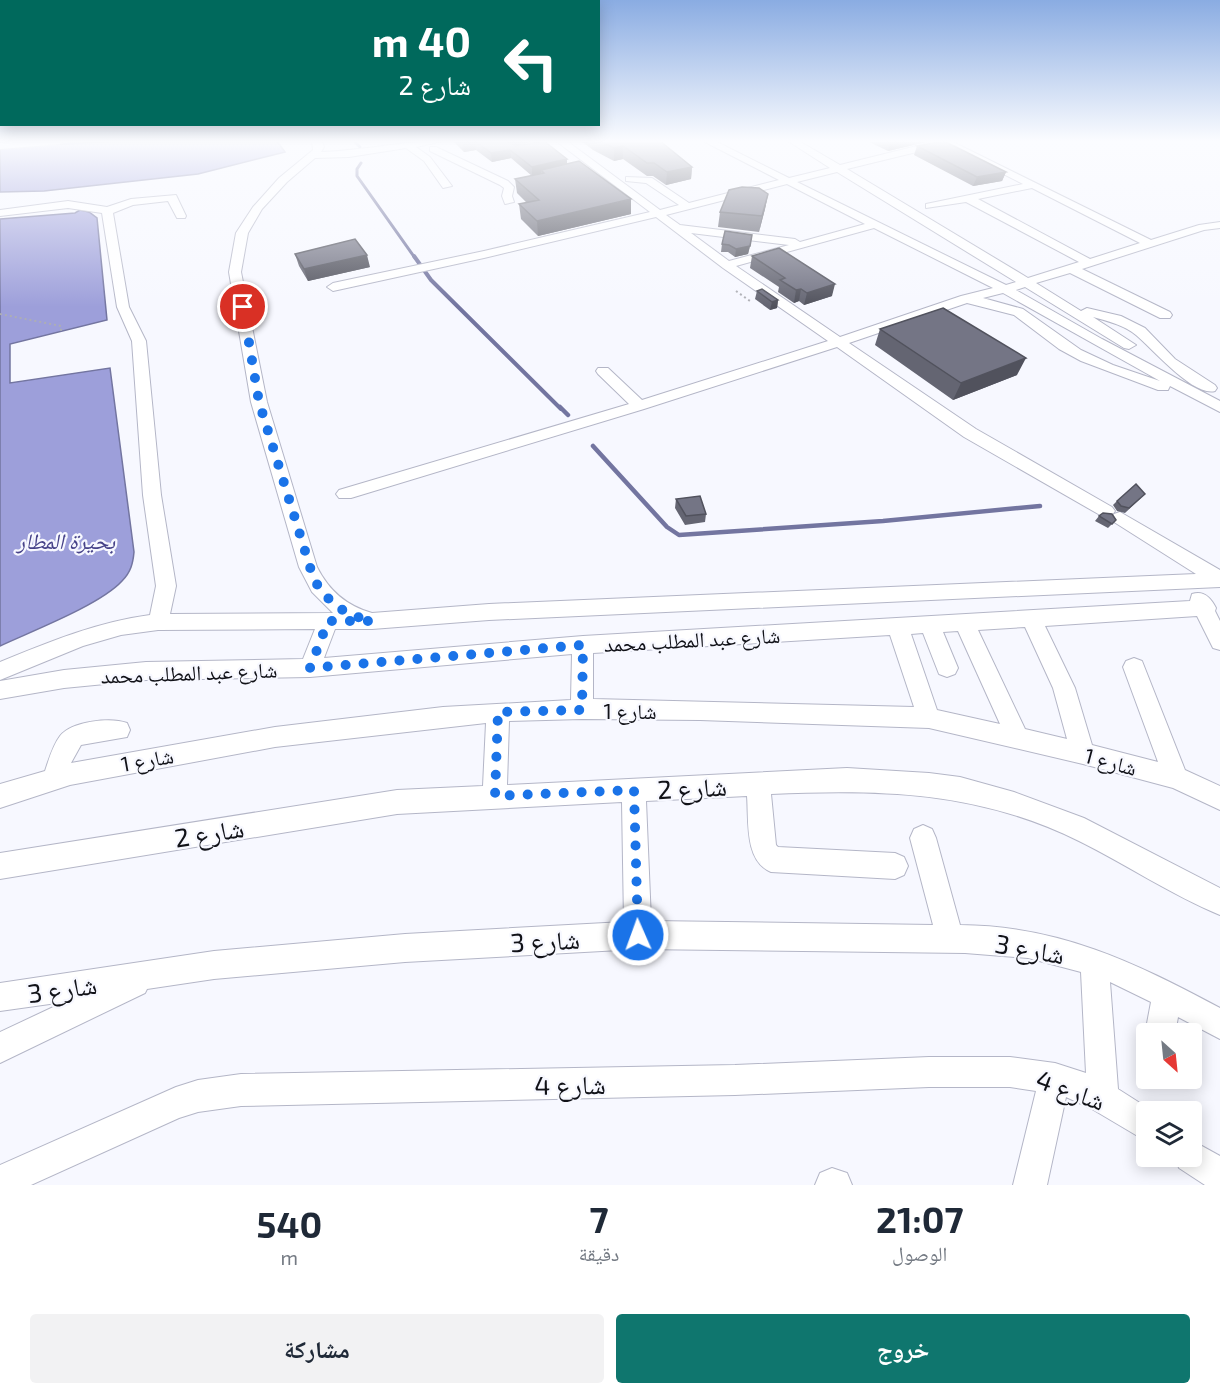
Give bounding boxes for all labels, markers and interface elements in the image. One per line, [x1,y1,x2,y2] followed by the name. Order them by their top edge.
[372,15,471,65] text: 40 m
[492,24,570,102] icon: left
[398,68,471,100] text: شارع 2
[217,281,268,332] pin
[226,290,259,323] icon: arrive
[15,527,116,554] water label: بحيرة المطار
[603,622,781,658] street label: شارع عبد المطلب محمد
[100,656,278,690] street label: شارع عبد المطلب محمد
[604,698,656,725] street label: شارع 1
[119,742,176,778] street label: شارع 1
[1082,742,1140,782] street label: شارع 1
[656,770,728,806] street label: شارع 2
[172,811,246,855] street label: شارع 2
[606,903,670,967] position arrow
[509,923,581,959] street label: شارع 3
[993,927,1067,971] street label: شارع 3
[25,968,99,1010] street label: شارع 3
[1136,1023,1202,1089] north arrow
[1136,1023,1202,1167] map controls
[1032,1062,1110,1118] street label: شارع 4
[534,1068,606,1102] street label: شارع 4
[1136,1101,1202,1167] button: layers
[590,1197,609,1240] text: 7
[876,1197,963,1240] text: 21:07
[257,1202,322,1245] text: 540
[579,1241,619,1265] text: دقيقة
[892,1241,947,1265] text: الوصول
[281,1245,298,1269] text: m
[30,1314,604,1383] button: مشاركة
[616,1314,1190,1383] button: خروج

